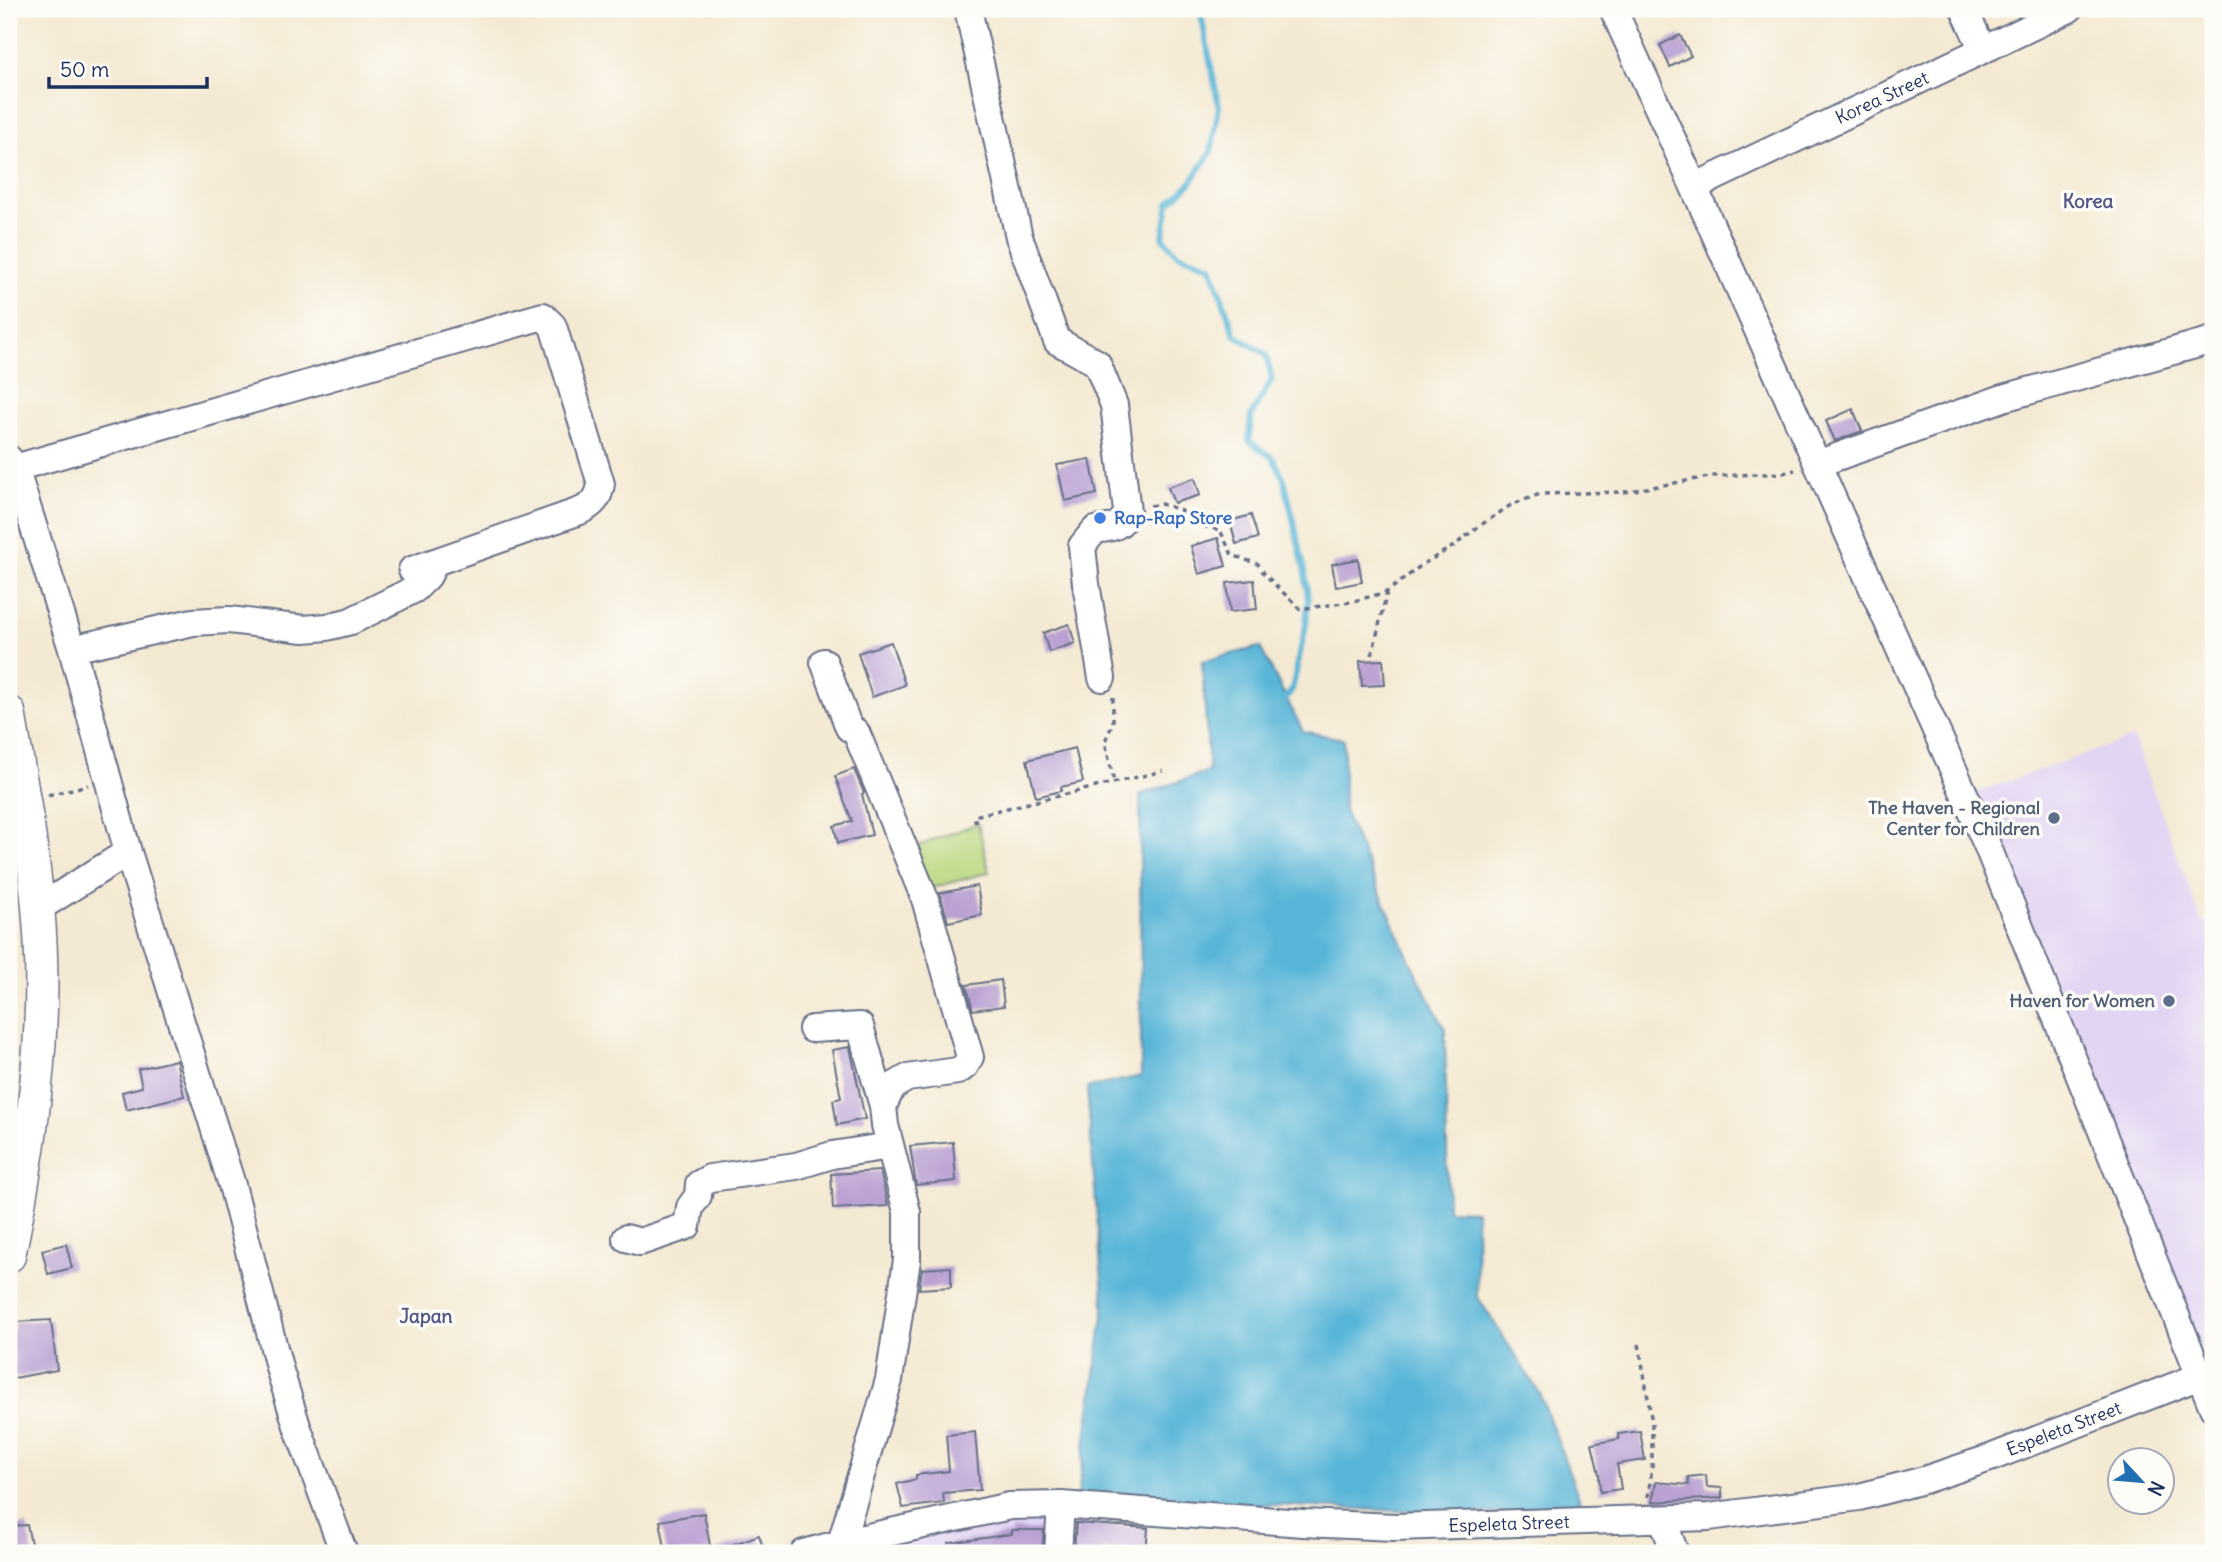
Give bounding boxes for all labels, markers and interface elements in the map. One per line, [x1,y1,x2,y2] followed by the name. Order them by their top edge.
[49,46,206,90] scale bar
[60,56,109,83] text: 50 m
[1832,66,1932,129] street label: Korea Street
[2063,189,2113,213] district label: Korea
[1114,506,1232,529] place label: Rap-Rap Store
[1092,510,1108,526] marker: Rap-Rap Store
[1868,796,2041,840] place label: The Haven - Regional Center for Children
[2046,810,2062,826] marker: The Haven - Regional Center for Children
[2009,989,2156,1012] place label: Haven for Women
[2161,993,2177,1009] marker: Haven for Women
[399,1304,453,1328] district label: Japan
[2003,1396,2124,1461] street label: Espeleta Street
[2106,1446,2176,1516] north arrow
[2143,1477,2170,1500] text: N
[1448,1510,1570,1537] street label: Espeleta Street

